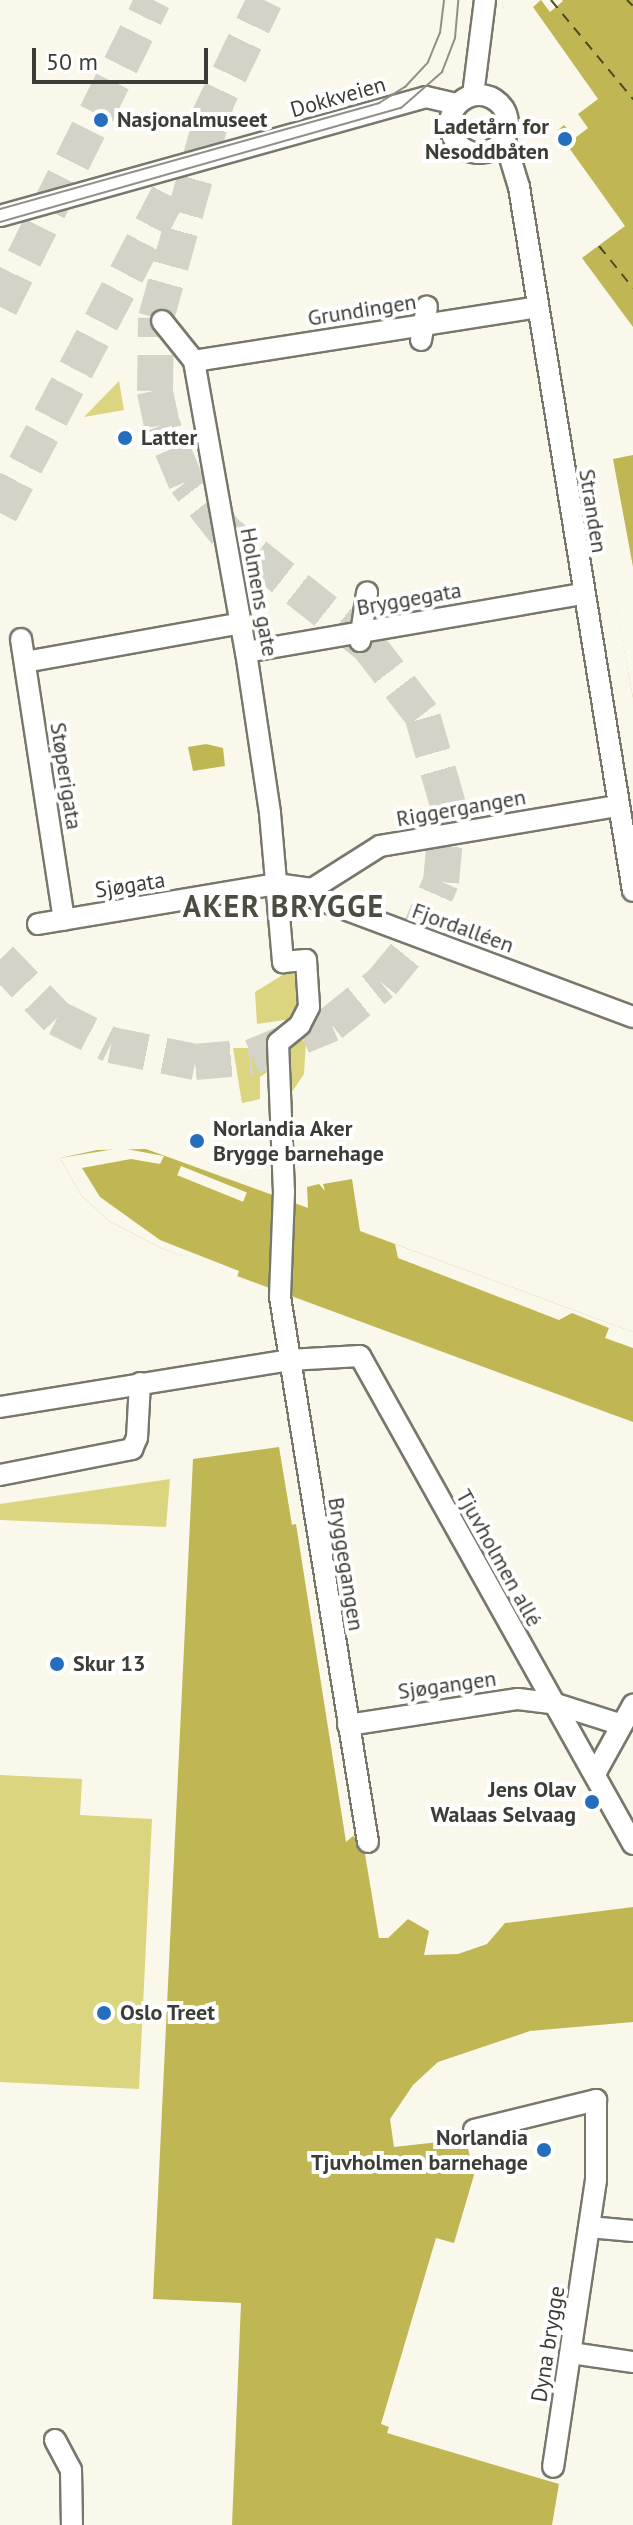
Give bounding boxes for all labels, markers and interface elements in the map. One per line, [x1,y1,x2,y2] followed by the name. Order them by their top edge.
[36,32,212,82] scale bar
[46,46,98,77] text: 50 m
[287,71,389,123] street label: Dokkveien
[117,107,267,133] place label: Nasjonalmuseet
[92,111,110,129] marker: Nasjonalmuseet
[425,113,549,164] place label: Ladetårn for Nesoddbåten
[556,130,574,148] marker: Ladetårn for Nesoddbåten
[306,288,418,332] street label: Grundingen
[141,425,197,451] place label: Latter
[116,429,134,447] marker: Latter
[573,467,613,555] street label: Stranden
[235,526,283,658] street label: Holmens gate
[355,577,463,621] street label: Bryggegata
[44,720,88,832] street label: Støperigata
[394,784,528,832] street label: Riggergangen
[93,866,167,904] street label: Sjøgata
[183,888,385,924] district label: AKER BRYGGE
[409,897,517,959] street label: Fjordalléen
[213,1115,384,1166] place label: Norlandia Aker Brygge barnehage
[188,1132,206,1150] marker: Norlandia Aker Brygge barnehage
[450,1485,548,1631] street label: Tjuvholmen allé
[322,1495,370,1633] street label: Bryggegangen
[73,1651,146,1677] place label: Skur 13
[48,1655,66,1673] marker: Skur 13
[396,1665,498,1705] street label: Sjøgangen
[431,1776,576,1828] place label: Jens Olav Walaas Selvaag
[583,1793,601,1811] marker: Jens Olav Walaas Selvaag
[120,2000,216,2026] place label: Oslo Treet
[95,2004,113,2022] marker: Oslo Treet
[311,2124,528,2176] place label: Norlandia Tjuvholmen barnehage
[535,2141,553,2159] marker: Norlandia Tjuvholmen barnehage
[526,2284,570,2404] street label: Dyna brygge

